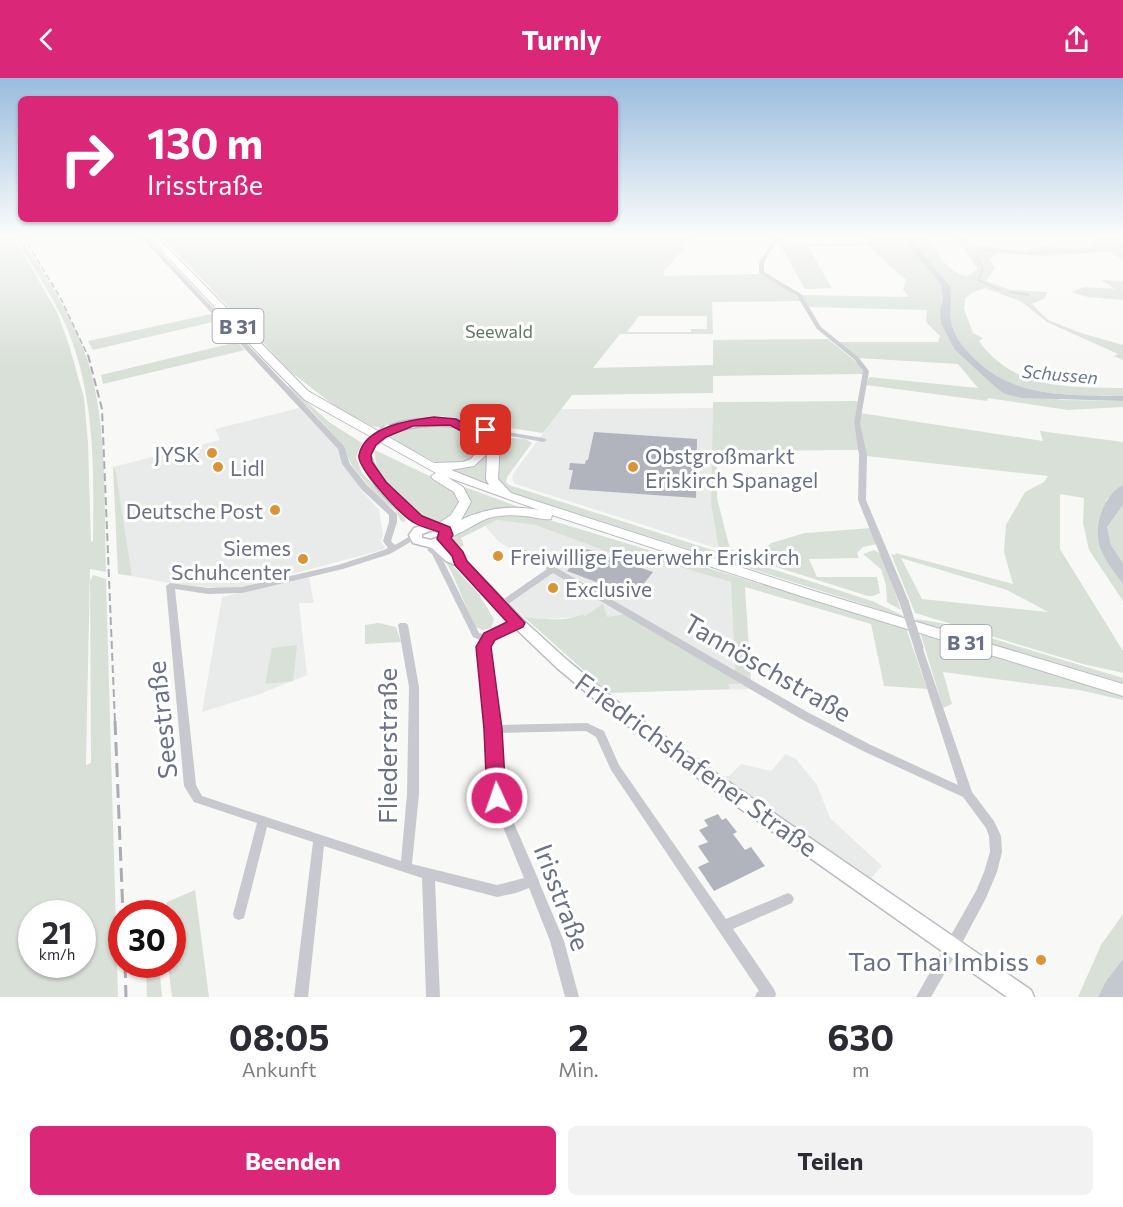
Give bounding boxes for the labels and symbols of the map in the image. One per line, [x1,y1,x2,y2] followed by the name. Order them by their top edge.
[212,309,264,343] road number: B 31
[465,320,533,342] park label: Seewald
[1021,360,1099,388] water label: Schussen
[460,404,511,455] pin
[154,441,200,466] place label: JYSK
[645,443,818,492] place label: Obstgroßmarkt Eriskirch Spanagel
[205,446,219,460] marker: JYSK
[230,455,265,480] place label: Lidl
[211,460,225,474] marker: Lidl
[626,460,640,474] marker: Obstgroßmarkt Eriskirch Spanagel
[126,498,263,523] place label: Deutsche Post
[268,503,282,517] marker: Deutsche Post
[171,535,291,584] place label: Siemes Schuhcenter
[510,544,800,569] place label: Freiwillige Feuerwehr Eriskirch
[491,549,505,563] marker: Freiwillige Feuerwehr Eriskirch
[296,552,310,566] marker: Siemes Schuhcenter
[565,576,652,601] place label: Exclusive
[546,581,560,595] marker: Exclusive
[679,607,857,727] street label: Tannöschstraße
[940,625,992,659] road number: B 31
[139,660,183,780] street label: Seestraße
[570,666,824,862] street label: Friedrichshafener Straße
[371,668,402,824] street label: Fliederstraße
[465,766,529,830] position arrow
[529,839,597,955] street label: Irisstraße
[108,900,186,978] speed limit sign: 30
[848,945,1029,976] place label: Tao Thai Imbiss
[1034,953,1048,967] marker: Tao Thai Imbiss

